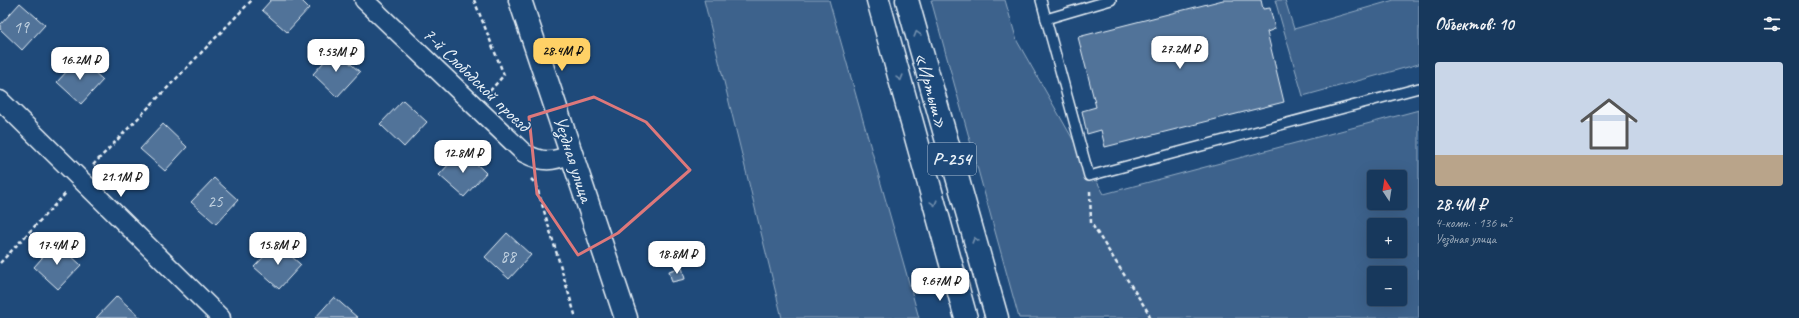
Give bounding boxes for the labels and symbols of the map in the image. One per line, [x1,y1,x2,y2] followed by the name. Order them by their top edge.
[13,17,30,38] house number: 19
[418,22,537,139] street label: 7-й Слободской проезд
[913,31,922,38] one-way arrow
[1143,36,1217,70] pin: 27.2M ₽
[525,38,599,72] pin: 28.4M ₽
[299,39,373,73] pin: 9.53M ₽
[43,47,117,81] pin: 16.2M ₽
[909,50,953,131] street label: «Иртыш»
[895,74,904,81] one-way arrow
[548,113,599,207] street label: Уездная улица
[426,140,500,174] pin: 12.8M ₽
[928,143,976,175] road number: Р-254
[84,164,158,198] pin: 21.1M ₽
[1367,170,1407,210] north arrow
[207,191,224,212] house number: 25
[930,200,938,207] one-way arrow
[20,232,94,266] pin: 17.4M ₽
[241,232,315,266] pin: 15.8M ₽
[971,237,980,244] one-way arrow
[640,241,714,275] pin: 18.8M ₽
[500,246,518,267] house number: 88
[903,268,977,302] pin: 9.67M ₽

